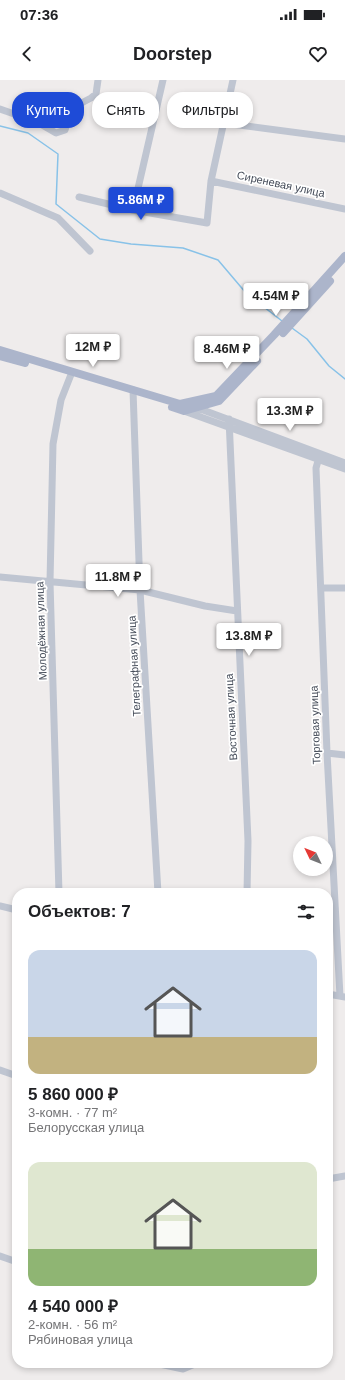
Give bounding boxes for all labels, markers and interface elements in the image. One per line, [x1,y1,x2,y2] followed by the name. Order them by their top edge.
[20,6,58,23] text: 07:36
[16,43,38,65] icon: back
[307,43,329,65] icon: heart
[133,44,212,64] text: Doorstep
[12,92,84,128] chip: Купить
[92,92,159,128] chip: Снять
[167,92,253,128] chip: Фильтры
[236,169,327,199] street label: Сиреневая улица
[104,187,178,221] pin: 5.86M ₽
[117,192,165,207] text: 5.86M ₽
[239,283,313,317] pin: 4.54M ₽
[252,288,300,303] text: 4.54M ₽
[65,334,121,368] pin: 12M ₽
[190,336,264,370] pin: 8.46M ₽
[75,339,111,354] text: 12M ₽
[203,341,251,356] text: 8.46M ₽
[253,398,327,432] pin: 13.3M ₽
[266,403,314,418] text: 13.3M ₽
[81,564,155,598] pin: 11.8M ₽
[95,569,141,584] text: 11.8M ₽
[33,580,49,681] street label: Молодёжная улица
[125,614,143,717] street label: Телеграфная улица
[212,623,286,657] pin: 13.8M ₽
[225,628,273,643] text: 13.8M ₽
[223,672,239,761] street label: Восточная улица
[308,684,322,765] street label: Торговая улица
[293,836,333,876] north arrow
[293,836,333,876] map controls
[295,901,317,923] icon: filters
[28,902,131,921] text: Объектов: 7
[137,976,209,1048] icon: home
[28,1085,118,1104] text: 5 860 000 ₽
[28,1105,117,1120] text: 3-комн. · 77 m²
[28,1120,144,1135] text: Белорусская улица
[137,1188,209,1260] icon: home
[28,1297,118,1316] text: 4 540 000 ₽
[28,1317,117,1332] text: 2-комн. · 56 m²
[28,1332,133,1347] text: Рябиновая улица

